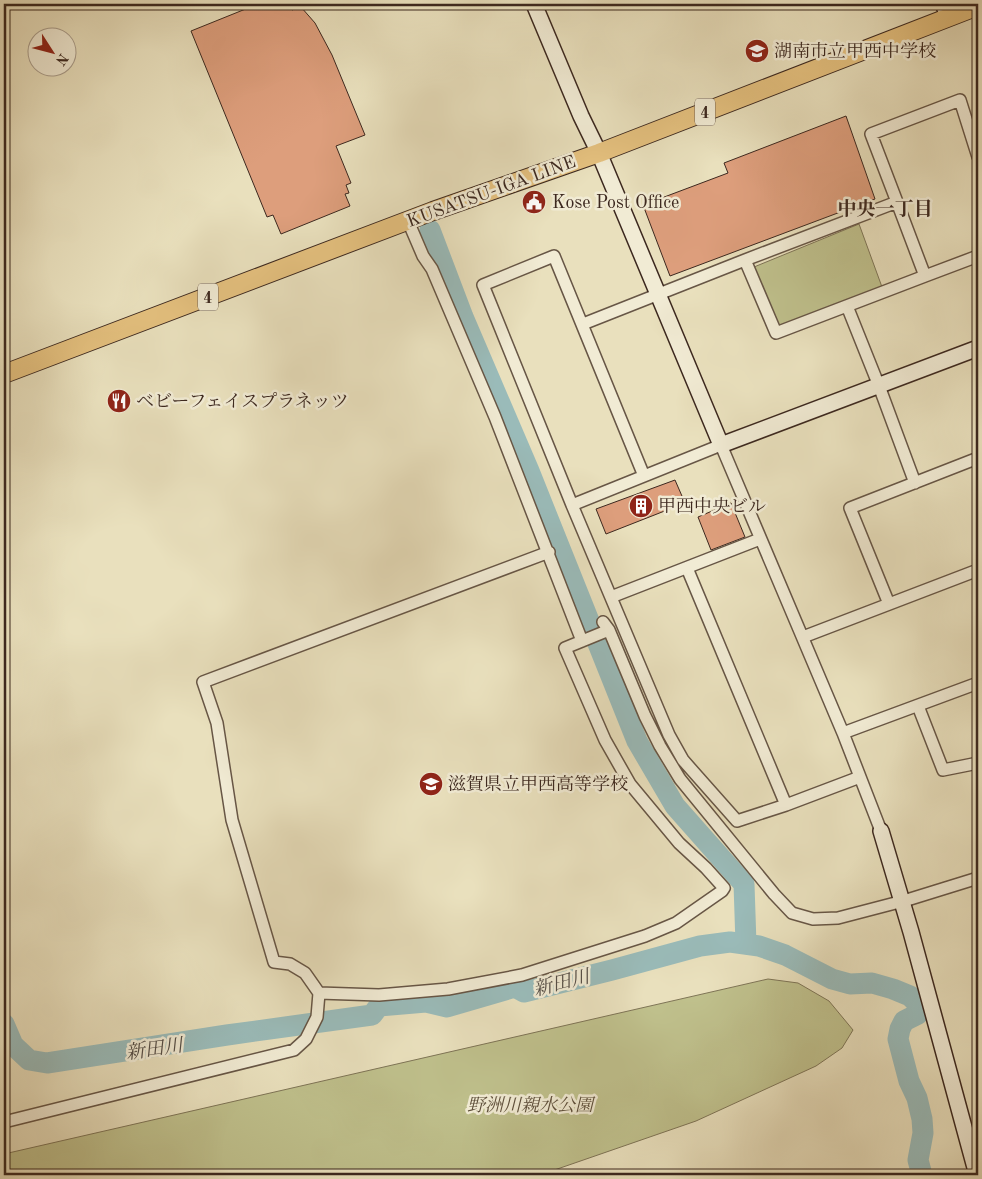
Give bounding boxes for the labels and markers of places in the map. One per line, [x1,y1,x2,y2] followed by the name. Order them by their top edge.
[744,38,770,64] school or university icon: 湖南市立甲西中学校
[774,41,936,61] place label: 湖南市立甲西中学校
[521,189,547,215] public building icon: Kose Post Office
[552,194,679,212] place label: Kose Post Office
[106,388,132,414] restaurant icon: ベビーフェイスプラネッツ
[136,392,349,411] place label: ベビーフェイスプラネッツ
[628,493,654,519] building icon: 甲西中央ビル
[658,496,766,516] place label: 甲西中央ビル
[418,771,444,797] school or university icon: 滋賀県立甲西高等学校
[448,774,628,794] place label: 滋賀県立甲西高等学校

